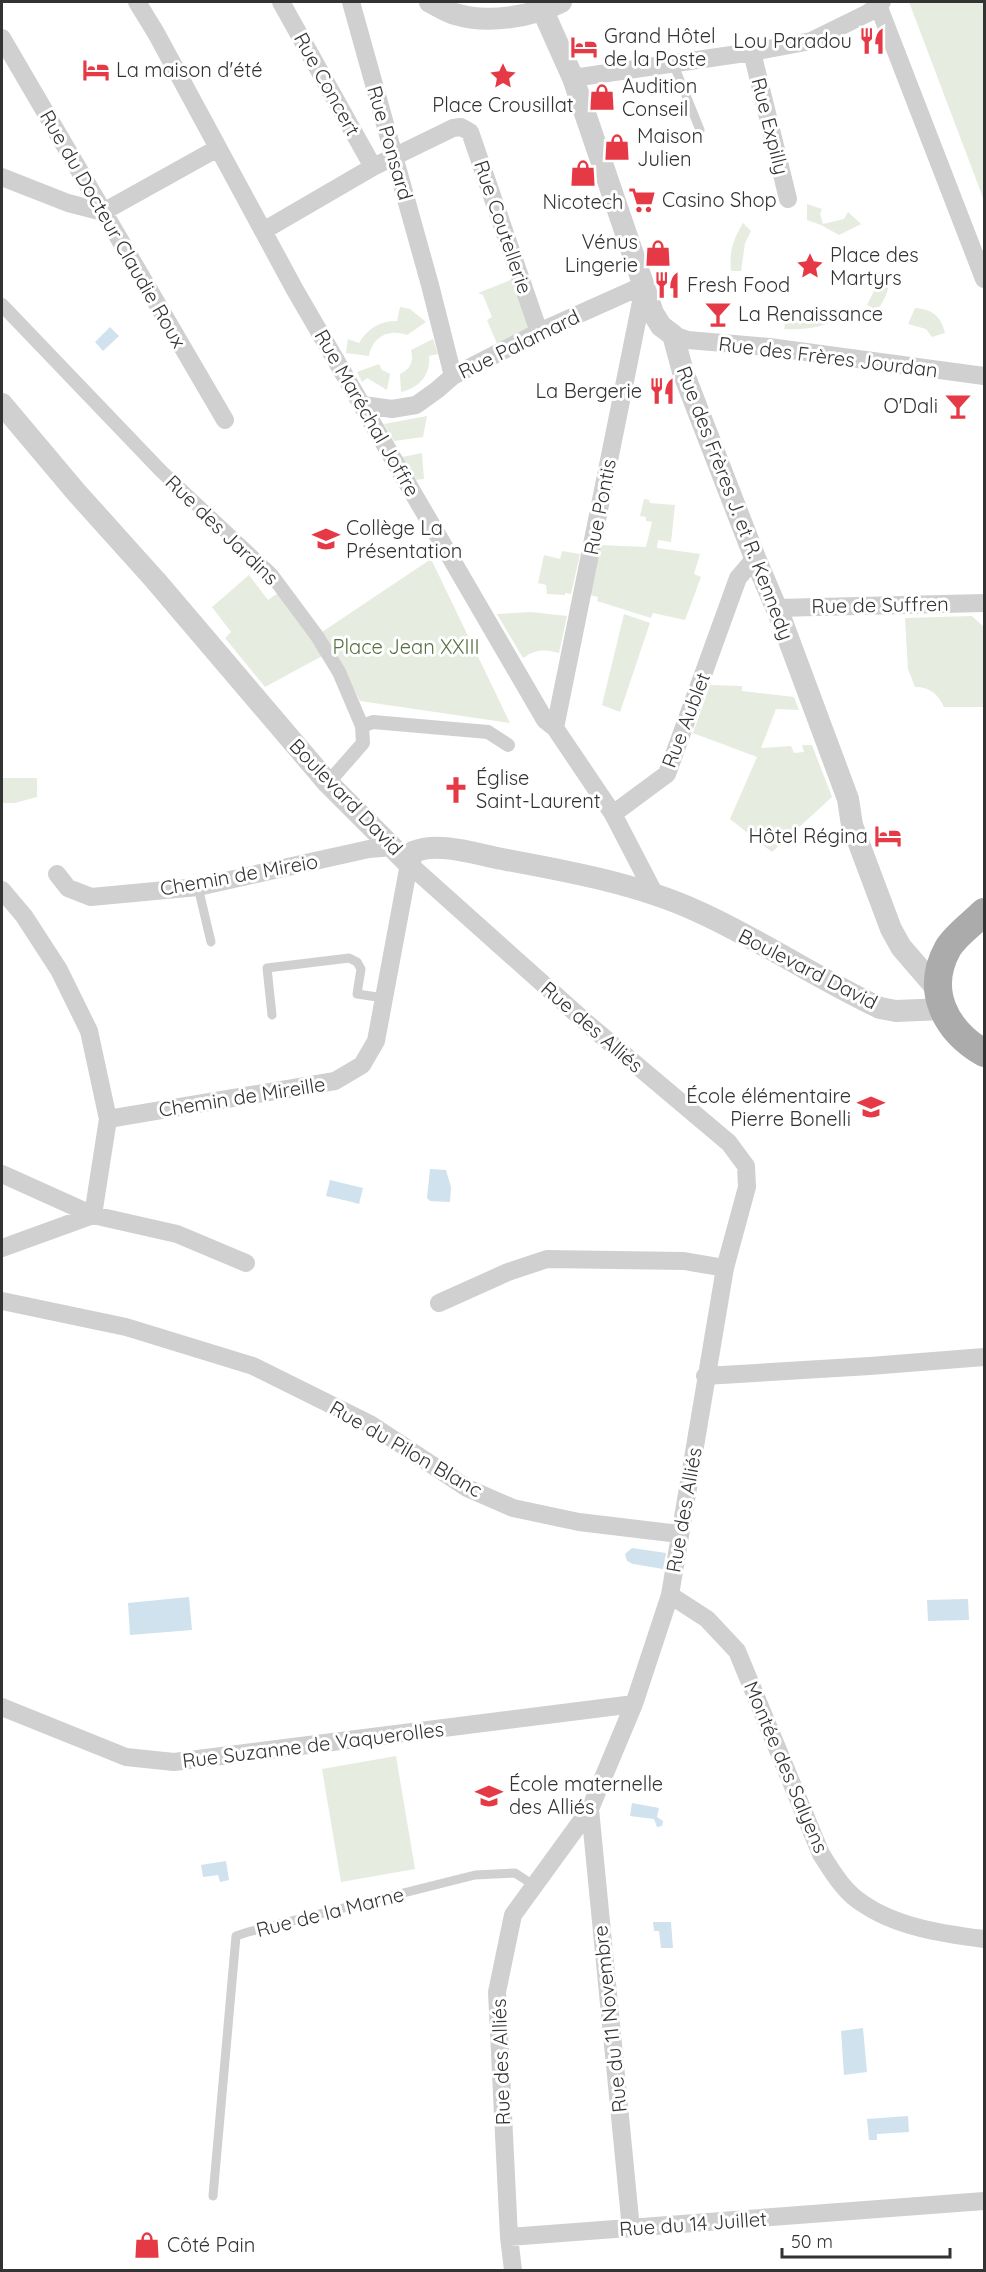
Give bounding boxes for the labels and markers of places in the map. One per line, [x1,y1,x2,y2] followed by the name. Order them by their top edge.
[604,23,716,71] place label: Grand Hôtel de la Poste
[857,26,887,56] restaurant icon: Lou Paradou
[733,28,852,53] place label: Lou Paradou
[569,32,599,62] hotel icon: Grand Hôtel de la Poste
[81,55,111,85] hotel icon: La maison d'été
[116,57,263,82] place label: La maison d'été
[488,61,518,91] place icon: Place Crousillat
[622,73,697,121] place label: Audition Conseil
[587,82,617,112] shop icon: Audition Conseil
[432,92,574,117] place label: Place Crousillat
[637,123,703,171] place label: Maison Julien
[602,132,632,162] shop icon: Maison Julien
[568,158,598,188] shop icon: Nicotech
[627,185,657,215] supermarket icon: Casino Shop
[662,187,777,212] place label: Casino Shop
[543,189,623,214] place label: Nicotech
[565,229,638,277] place label: Vénus Lingerie
[643,238,673,268] shop icon: Vénus Lingerie
[830,242,919,290] place label: Place des Martyrs
[795,251,825,281] place icon: Place des Martyrs
[652,270,682,300] restaurant icon: Fresh Food
[687,272,790,297] place label: Fresh Food
[703,299,733,329] bar icon: La Renaissance
[738,301,883,326] place label: La Renaissance
[647,376,677,406] restaurant icon: La Bergerie
[535,378,642,403] place label: La Bergerie
[943,391,973,421] bar icon: O'Dali
[883,393,938,418] place label: O'Dali
[346,515,462,563] place label: Collège La Présentation
[311,524,341,554] school or university icon: Collège La Présentation
[476,765,601,813] place label: Église Saint-Laurent
[441,775,471,805] church icon: Église Saint-Laurent
[873,821,903,851] hotel icon: Hôtel Régina
[749,823,868,848] place label: Hôtel Régina
[686,1083,851,1131] place label: École élémentaire Pierre Bonelli
[856,1092,886,1122] school or university icon: École élémentaire Pierre Bonelli
[509,1771,663,1819] place label: École maternelle des Alliés
[474,1781,504,1811] school or university icon: École maternelle des Alliés
[132,2230,162,2260] shop icon: Côté Pain
[167,2232,255,2257] place label: Côté Pain

